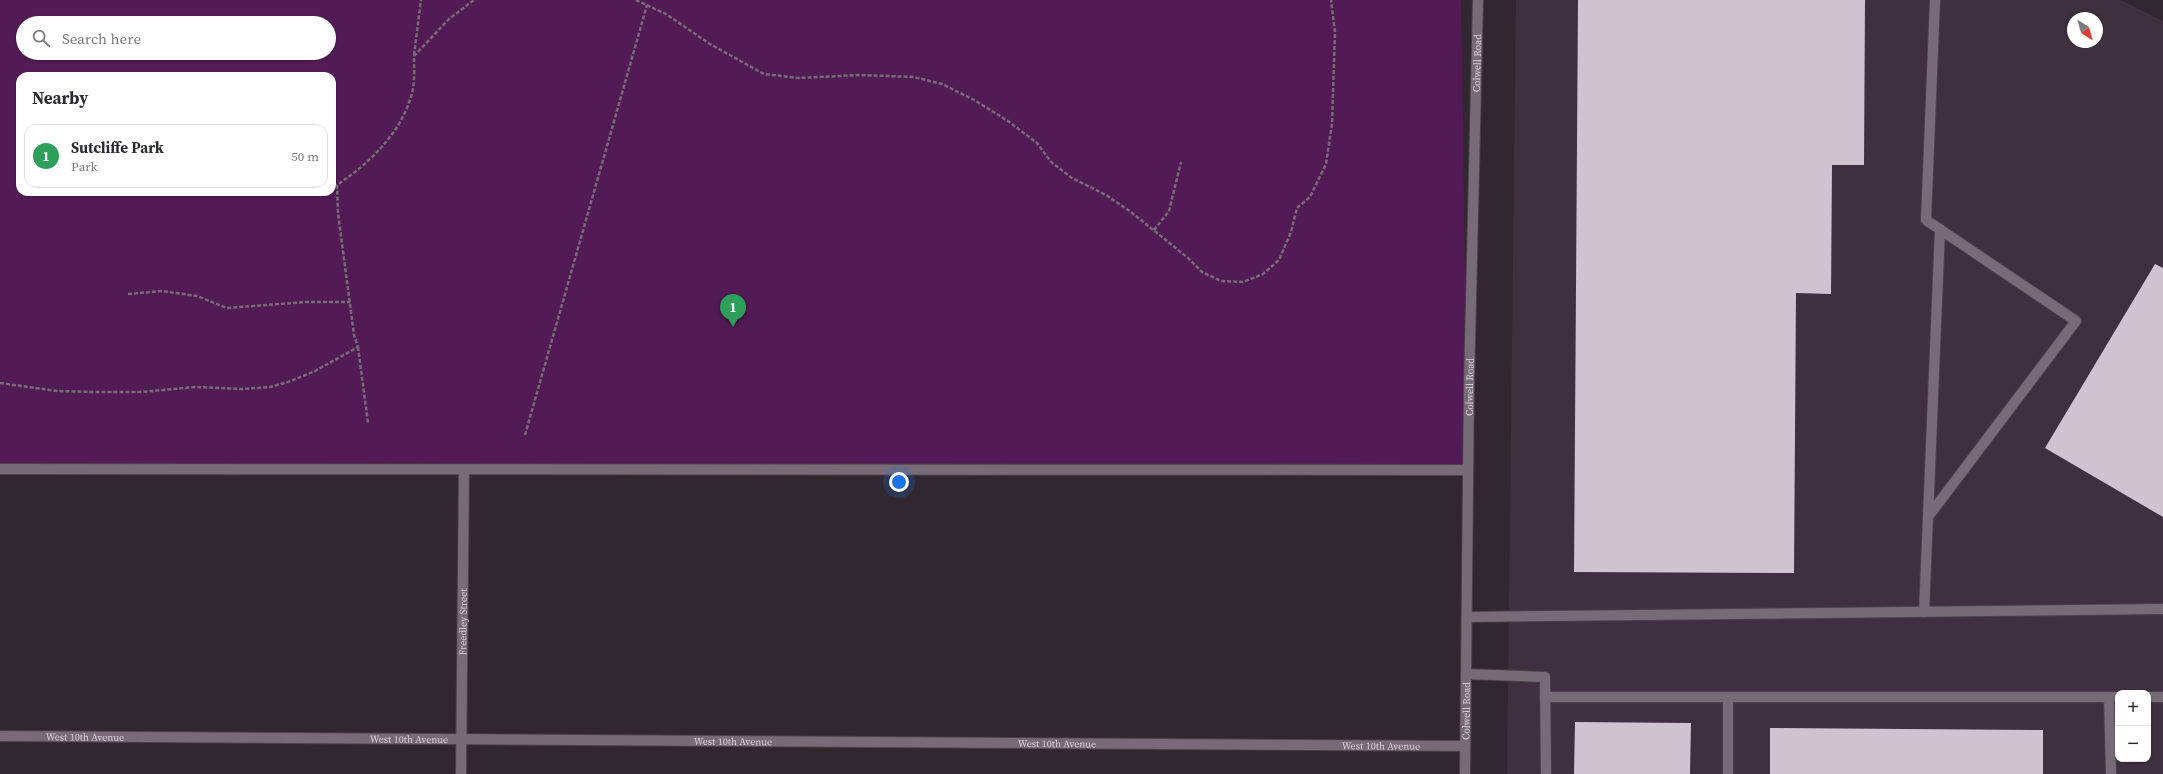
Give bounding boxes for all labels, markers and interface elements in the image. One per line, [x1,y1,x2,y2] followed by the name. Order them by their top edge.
[2067,12,2103,48] north arrow
[16,16,336,60] search box
[30,27,52,49] icon: search
[62,28,141,49] text: Search here
[1470,34,1484,92] street label: Colwell Road
[32,86,88,110] text: Nearby
[71,137,164,158] text: Sutcliffe Park
[42,148,50,165] text: 1
[291,148,319,165] text: 50 m
[71,158,98,175] text: Park
[720,294,746,327] pin: 1
[1463,358,1477,416] street label: Colwell Road
[889,472,909,492] your location
[456,588,470,656] street label: Freedley Street
[1459,682,1473,740] street label: Colwell Road
[2115,690,2151,762] map controls
[2115,690,2151,726] button: +
[2115,726,2151,762] button: −
[46,730,124,744] street label: West 10th Avenue
[370,733,448,746] street label: West 10th Avenue
[694,735,772,748] street label: West 10th Avenue
[1018,737,1096,750] street label: West 10th Avenue
[1342,739,1420,753] street label: West 10th Avenue

